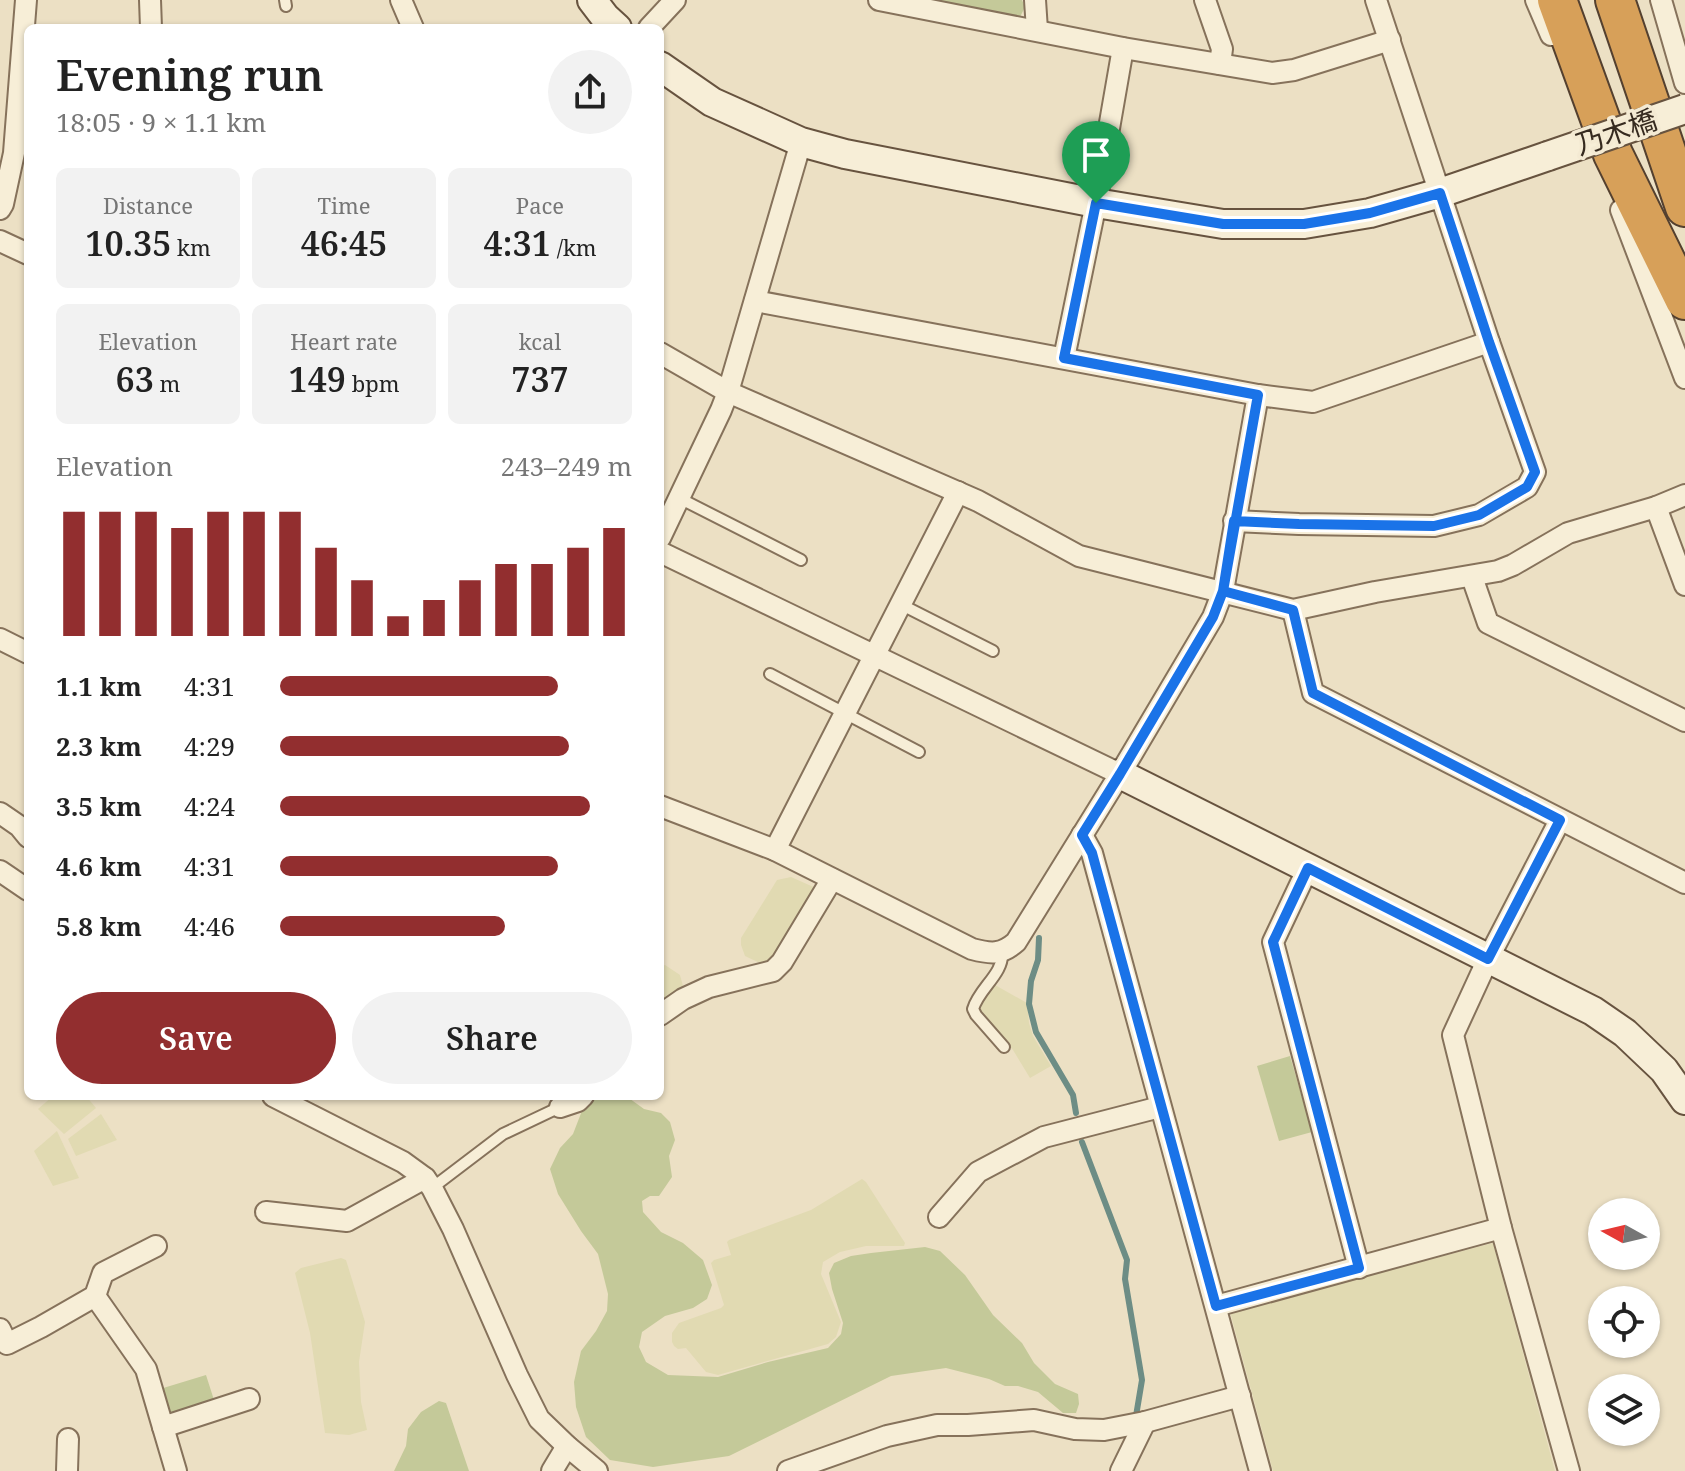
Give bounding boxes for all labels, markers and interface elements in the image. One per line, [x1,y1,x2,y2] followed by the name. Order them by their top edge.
[56,44,324,104] text: Evening run
[548,50,632,134] button: share
[1570,99,1662,163] street label: 乃木橋
[56,104,266,140] text: 18:05 · 9 × 1.1 km
[1062,121,1130,203] pin
[1074,133,1118,177] icon: arrive
[103,190,193,220] text: Distance
[317,190,371,220] text: Time
[516,190,564,220] text: Pace
[85,220,171,266] text: 10.35
[301,220,387,266] text: 46:45
[483,220,551,266] text: 4:31
[171,232,211,262] text: km
[551,232,597,262] text: /km
[98,326,198,356] text: Elevation
[290,326,398,356] text: Heart rate
[519,326,561,356] text: kcal
[116,356,154,402] text: 63
[289,356,346,402] text: 149
[511,356,569,402] text: 737
[154,368,180,398] text: m
[346,368,399,398] text: bpm
[56,448,173,484] text: Elevation
[500,448,632,484] text: 243–249 m
[56,668,142,704] text: 1.1 km
[184,668,235,704] text: 4:31
[56,728,142,764] text: 2.3 km
[184,728,235,764] text: 4:29
[56,788,142,824] text: 3.5 km
[184,788,235,824] text: 4:24
[56,848,142,884] text: 4.6 km
[184,848,235,884] text: 4:31
[56,908,142,944] text: 5.8 km
[184,908,235,944] text: 4:46
[56,992,336,1084] button: Save
[352,992,632,1084] button: Share
[1588,1198,1660,1270] north arrow
[1588,1198,1660,1446] map controls
[1588,1286,1660,1358] button: locate
[1588,1374,1660,1446] button: layers

